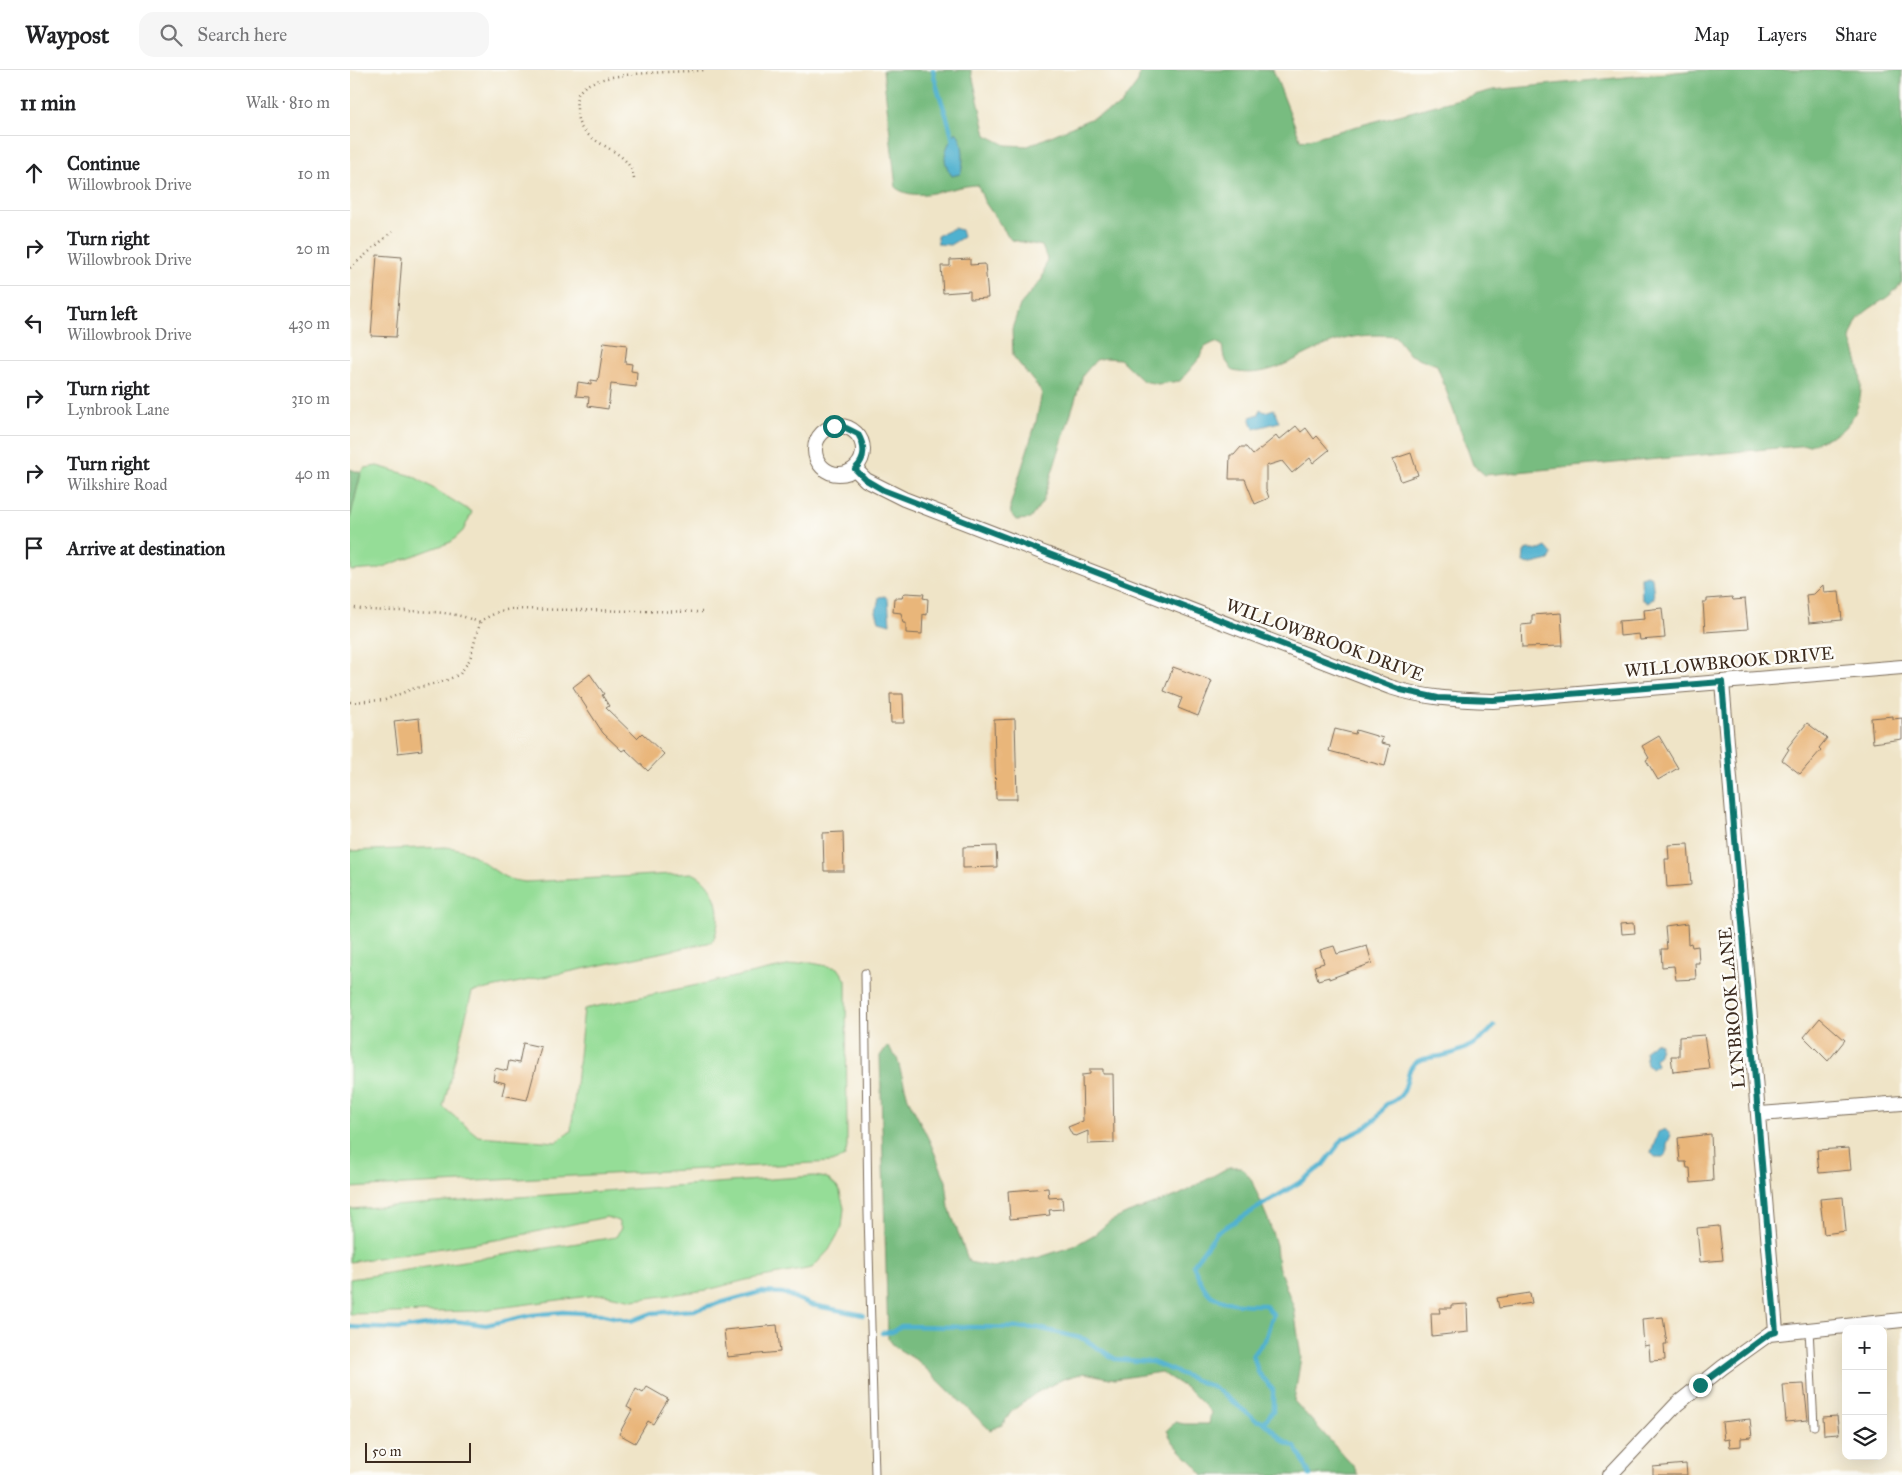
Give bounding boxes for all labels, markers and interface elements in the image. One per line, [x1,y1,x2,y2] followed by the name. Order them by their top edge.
[139,12,489,57] search box
[25,20,109,50] text: Waypost
[157,21,185,49] icon: search
[197,23,287,46] text: Search here
[1694,24,1729,46] text: Map
[1757,24,1807,46] text: Layers
[1835,24,1877,46] text: Share
[20,90,76,116] text: 11 min
[246,93,330,112] text: Walk · 810 m
[67,152,140,175] text: Continue
[20,159,48,187] icon: ahead
[298,164,330,183] text: 10 m
[67,175,192,194] text: Willowbrook Drive
[67,227,150,250] text: Turn right
[20,234,48,262] icon: right
[296,239,330,258] text: 20 m
[67,250,192,269] text: Willowbrook Drive
[67,302,137,325] text: Turn left
[20,309,48,337] icon: left
[288,314,330,333] text: 430 m
[67,325,192,344] text: Willowbrook Drive
[67,377,150,400] text: Turn right
[20,384,48,412] icon: right
[291,389,330,408] text: 310 m
[67,400,169,419] text: Lynbrook Lane
[823,415,846,438] route start
[67,452,150,475] text: Turn right
[20,459,48,487] icon: right
[295,464,330,483] text: 40 m
[67,475,168,494] text: Wilkshire Road
[20,534,48,562] icon: arrive
[67,537,225,560] text: Arrive at destination
[1223,594,1427,686] street label: WILLOWBROOK DRIVE
[1624,642,1835,682] street label: WILLOWBROOK DRIVE
[1714,926,1750,1090] street label: LYNBROOK LANE
[1842,1325,1887,1460] map controls
[1842,1325,1887,1370] button: +
[1842,1370,1887,1415] button: −
[1689,1374,1712,1397] route end
[1842,1415,1887,1460] button: layers
[365,1440,471,1463] scale bar
[372,1443,401,1460] text: 50 m

